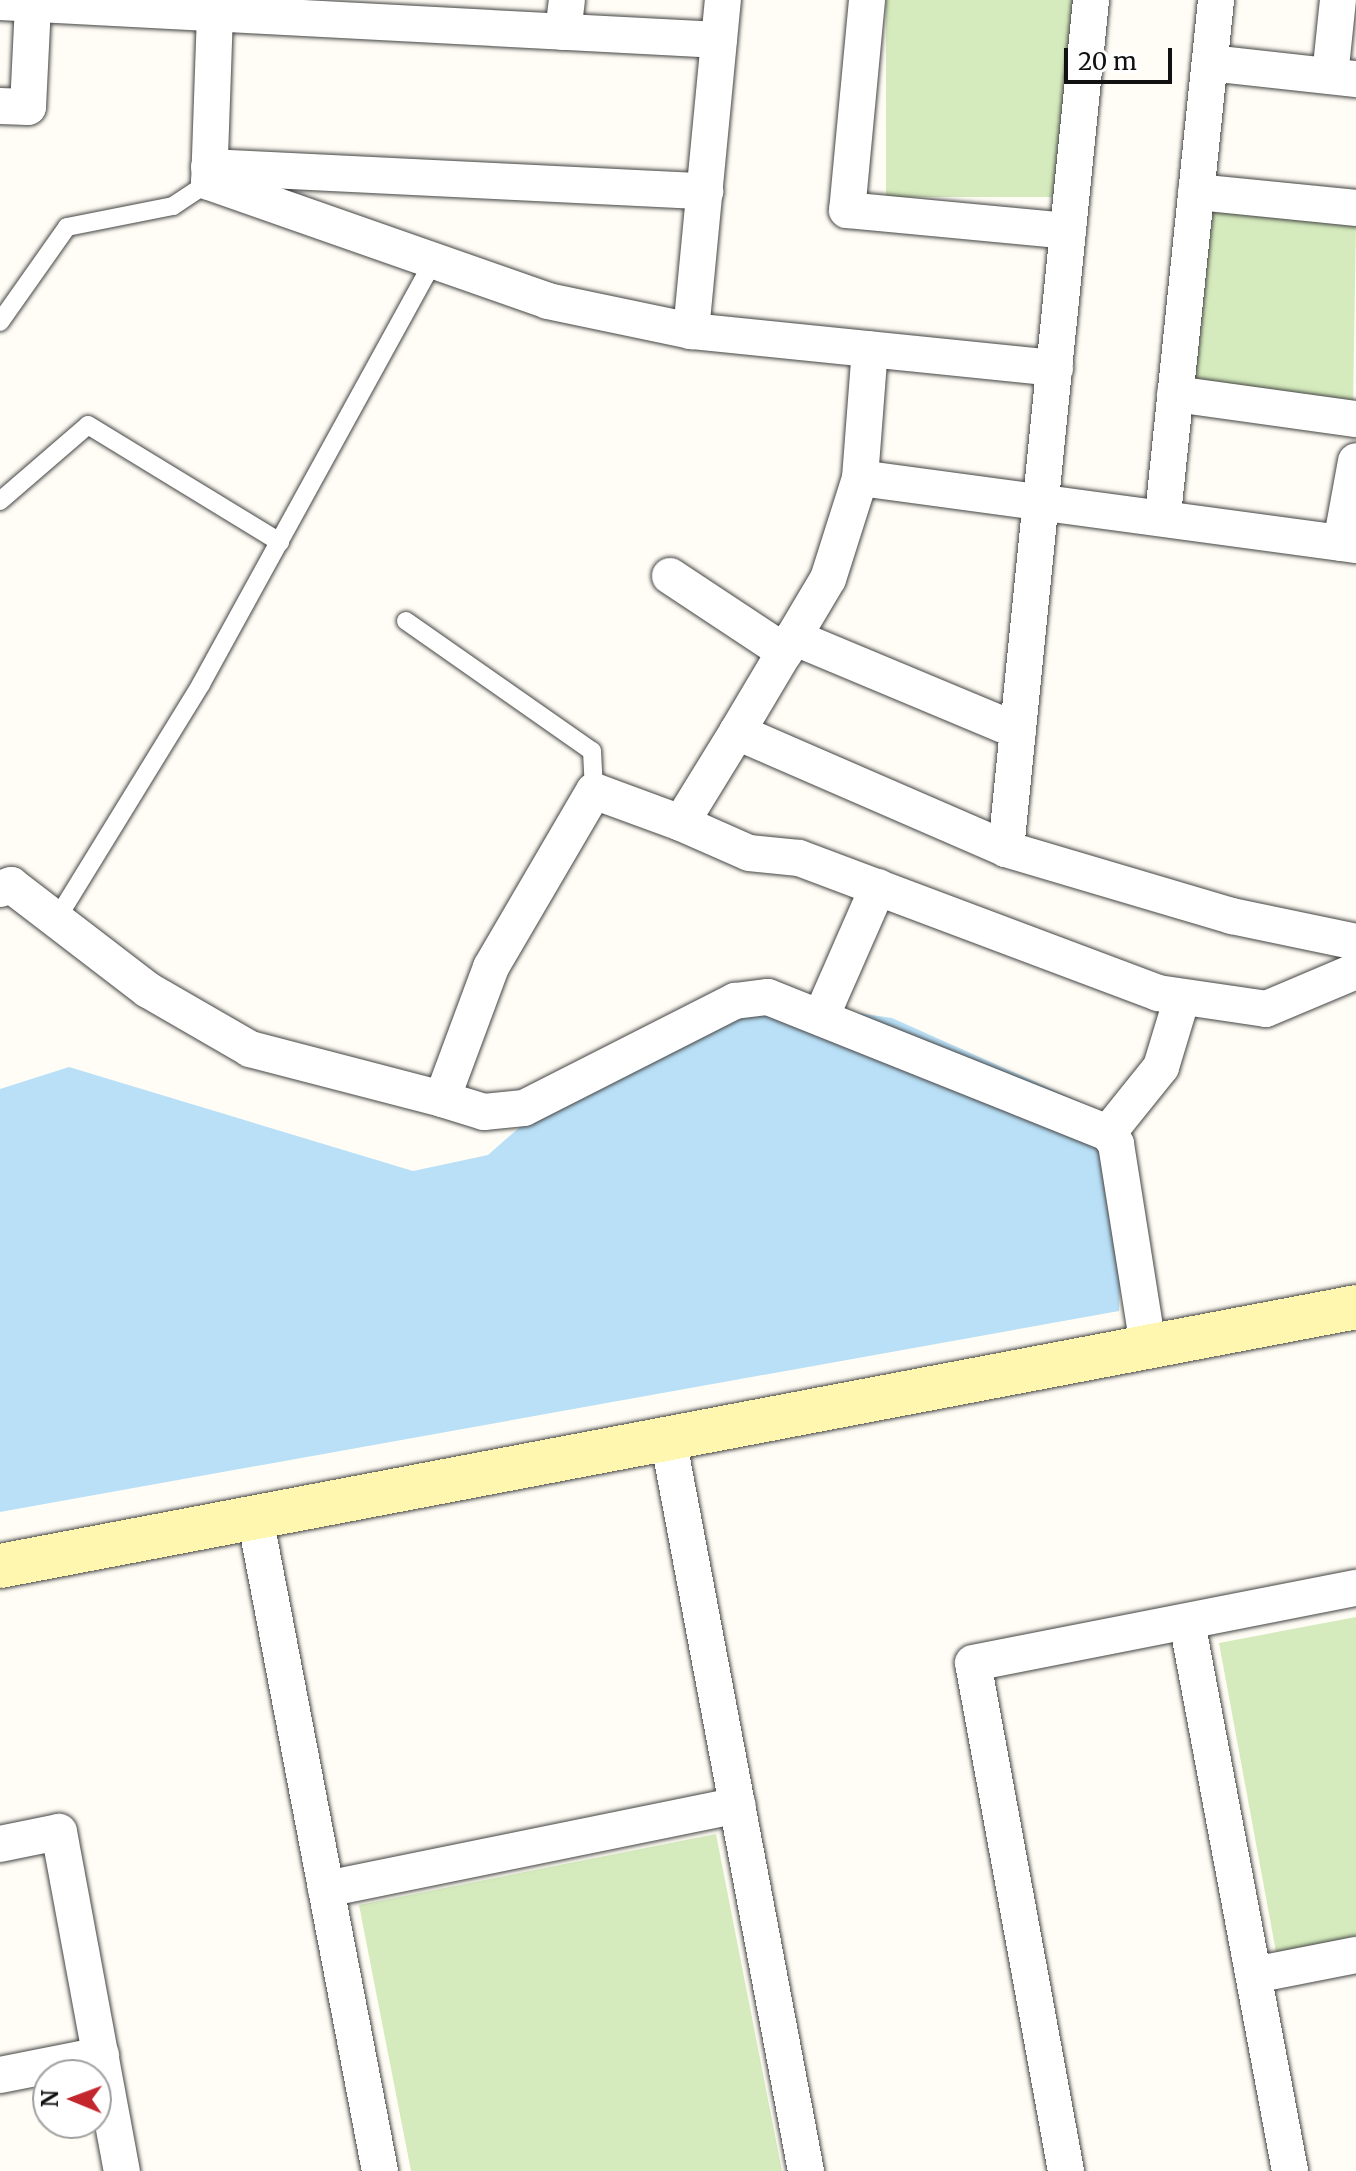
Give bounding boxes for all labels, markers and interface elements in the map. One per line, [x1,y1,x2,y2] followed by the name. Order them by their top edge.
[1068,32,1176,82] scale bar
[1078,46,1137,77] text: 20 m
[32,2059,112,2139] north arrow
[36,2090,64,2108] text: N

